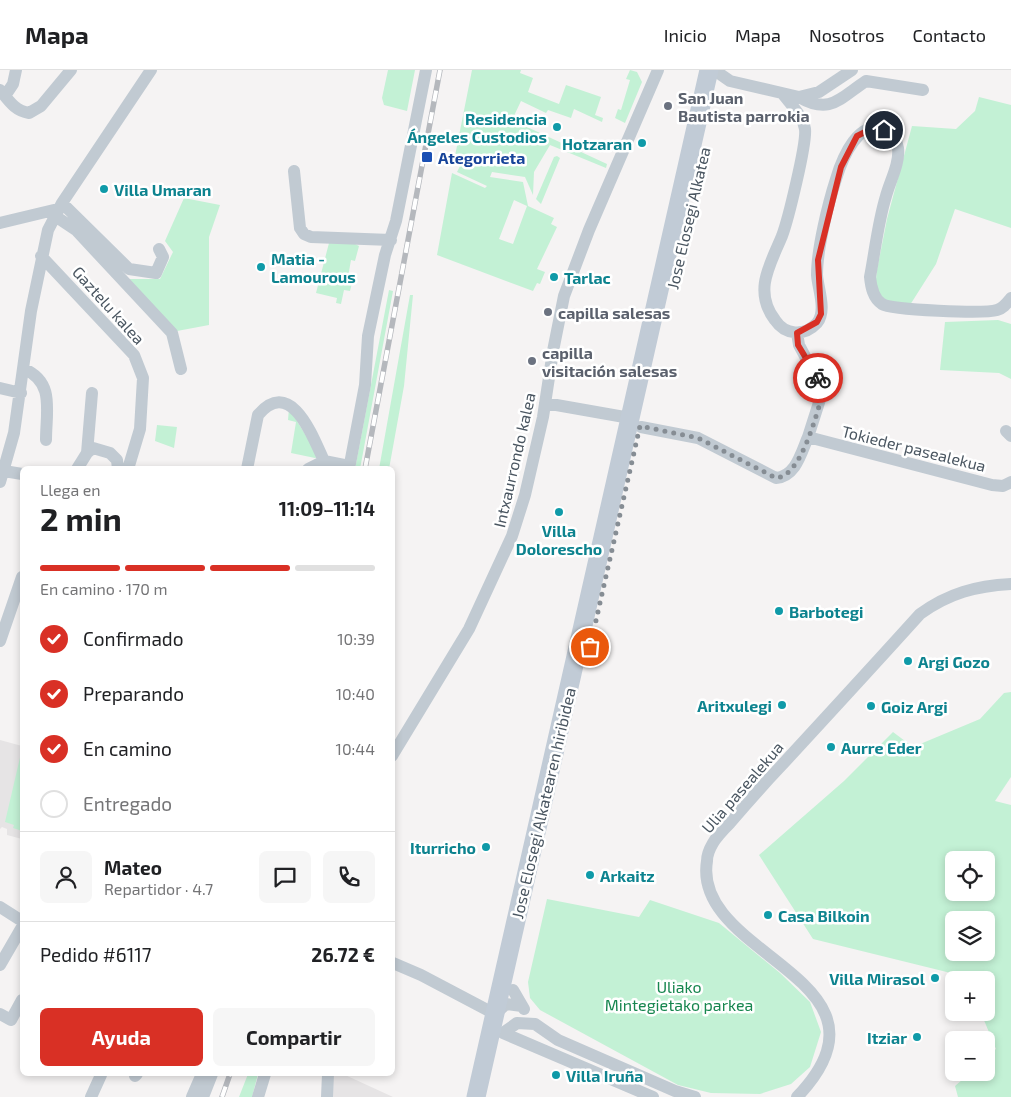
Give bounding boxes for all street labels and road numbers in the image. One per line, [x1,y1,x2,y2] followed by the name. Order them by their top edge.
[662,145,714,291] street label: Jose Elosegi Alkatea
[69,262,149,348] street label: Gaztelu kalea
[489,391,539,529] street label: Intxaurrondo kalea
[840,421,988,475] street label: Tokieder pasealekua
[507,686,579,920] street label: Jose Elosegi Alkatearen hiribidea
[697,737,787,837] street label: Ulia pasealekua

